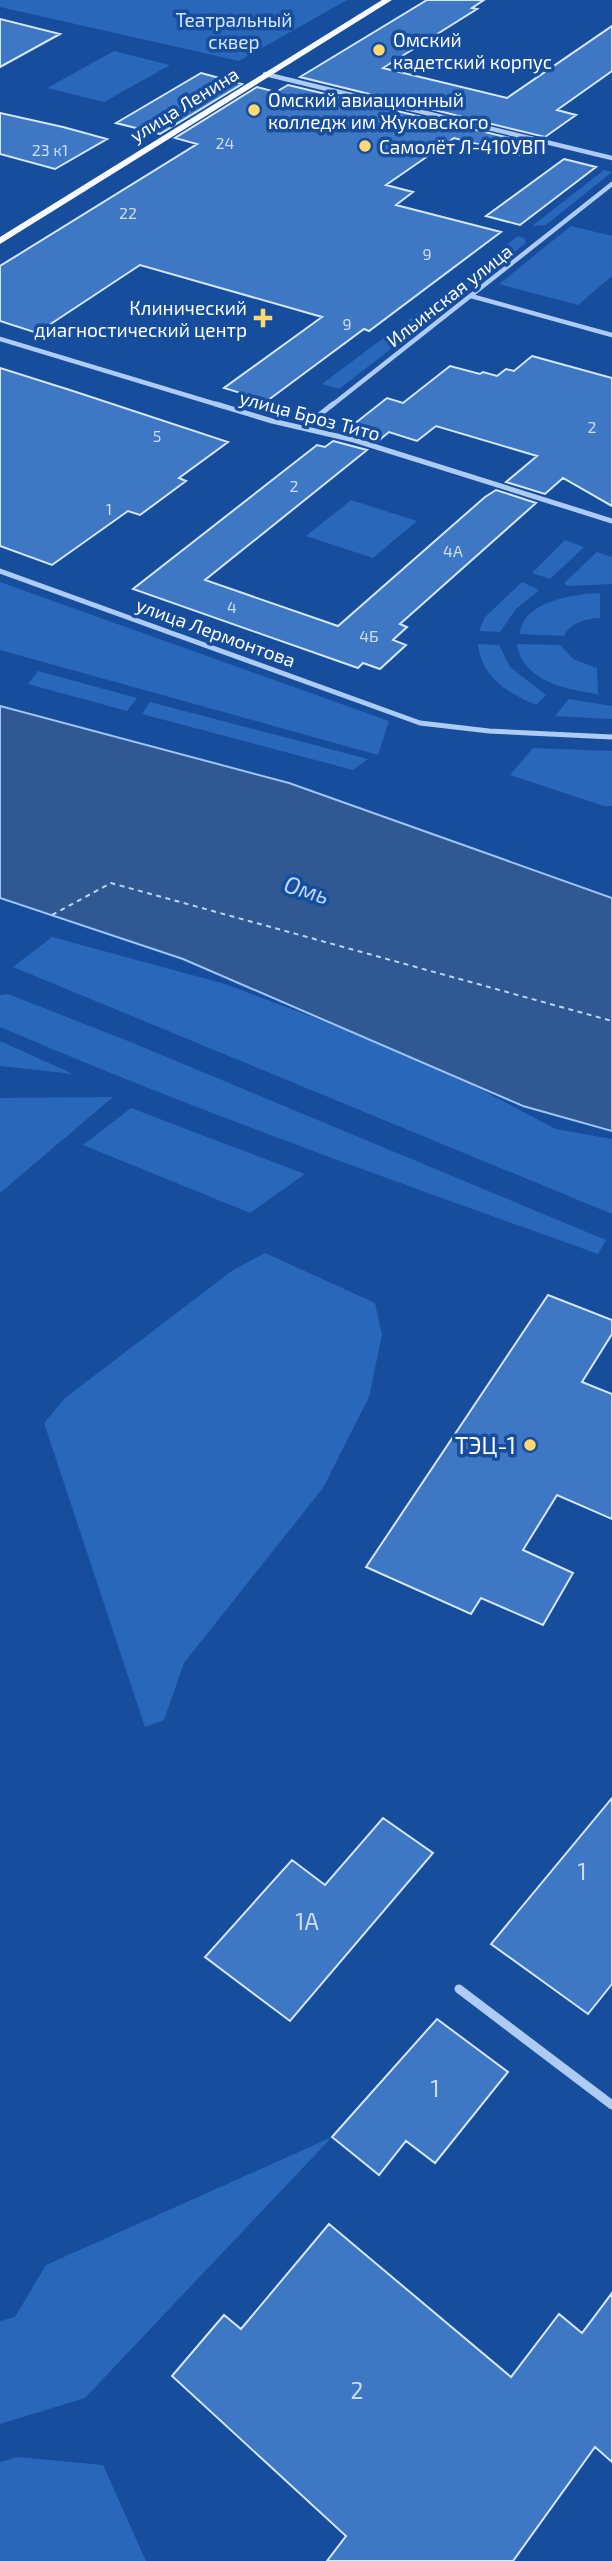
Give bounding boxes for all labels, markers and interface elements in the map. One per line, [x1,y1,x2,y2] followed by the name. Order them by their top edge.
[176,8,292,53] park label: Театральный сквер
[393,28,552,74] place label: Омский кадетский корпус
[371,42,387,58] marker: Омский кадетский корпус
[125,61,243,147] street label: улица Ленина
[268,88,489,134] place label: Омский авиационный колледж им Жуковского
[246,102,262,118] marker: Омский авиационный колледж им Жуковского
[216,133,235,152] house number: 24
[379,135,546,158] place label: Самолёт Л-410УВП
[357,138,373,154] marker: Самолёт Л-410УВП
[32,140,68,159] house number: 23 к1
[119,203,137,222] house number: 22
[381,239,517,352] street label: Ильинская улица
[422,244,432,263] house number: 9
[34,296,247,341] place label: Клинический диагностический центр
[253,308,273,328] marker: Клинический диагностический центр
[342,314,352,333] house number: 9
[237,385,383,446] street label: улица Броз Тито
[588,417,597,436] house number: 2
[153,426,161,445] house number: 5
[290,476,299,495] house number: 2
[106,499,112,518] house number: 1
[443,541,463,560] house number: 4А
[133,592,299,672] street label: улица Лермонтова
[227,597,237,616] house number: 4
[359,626,379,645] house number: 4Б
[281,868,333,910] water label: Омь
[455,1431,516,1459] place label: ТЭЦ-1
[522,1437,538,1453] marker: ТЭЦ-1
[577,1857,587,1885] house number: 1
[295,1907,319,1935] house number: 1А
[430,2074,440,2102] house number: 1
[351,2376,363,2404] house number: 2

